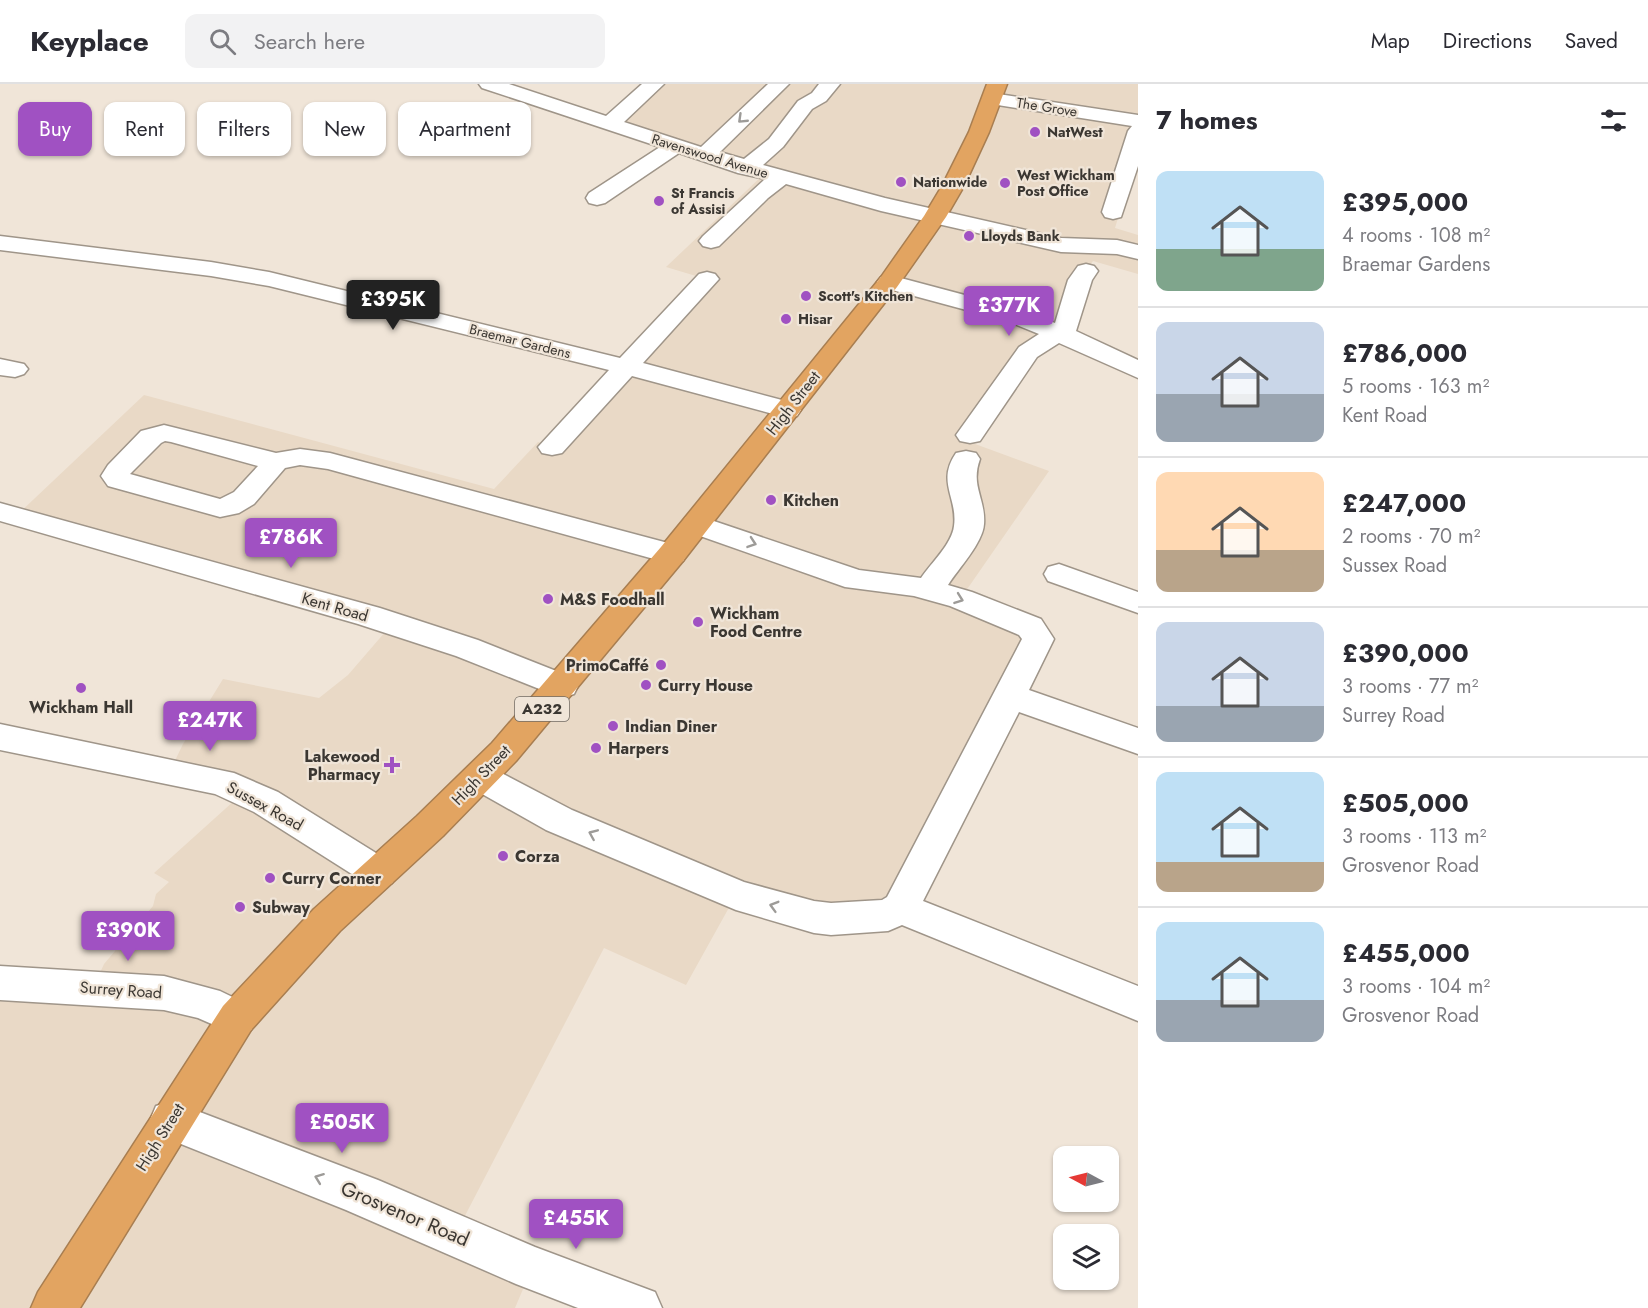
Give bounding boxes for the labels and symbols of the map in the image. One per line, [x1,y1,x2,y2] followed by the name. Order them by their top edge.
[1015,92,1079,122] street label: The Grove
[738,112,749,123] one-way arrow
[1047,122,1103,142] place label: NatWest
[1028,125,1042,139] marker: NatWest
[649,129,771,183] street label: Ravenswood Avenue
[1017,165,1115,201] place label: West Wickham Post Office
[913,172,987,192] place label: Nationwide
[894,175,908,189] marker: Nationwide
[998,176,1012,190] marker: West Wickham Post Office
[671,183,735,219] place label: St Francis of Assisi
[652,194,666,208] marker: St Francis of Assisi
[981,226,1060,246] place label: Lloyds Bank
[962,229,976,243] marker: Lloyds Bank
[351,280,435,331] pin: £395K
[818,286,913,306] place label: Scott's Kitchen
[967,286,1051,337] pin: £377K
[799,289,813,303] marker: Scott's Kitchen
[798,309,833,329] place label: Hisar
[779,312,793,326] marker: Hisar
[467,319,573,363] street label: Braemar Gardens
[761,366,826,440] street label: High Street
[783,489,839,512] place label: Kitchen
[764,493,778,507] marker: Kitchen
[249,518,333,569] pin: £786K
[746,536,757,549] one-way arrow
[299,587,371,627] street label: Kent Road
[560,588,665,611] place label: M&S Foodhall
[953,591,964,604] one-way arrow
[541,592,555,606] marker: M&S Foodhall
[710,602,802,643] place label: Wickham Food Centre
[691,615,705,629] marker: Wickham Food Centre
[566,654,649,677] place label: PrimoCaffé
[654,658,668,672] marker: PrimoCaffé
[658,674,753,697] place label: Curry House
[639,678,653,692] marker: Curry House
[74,681,88,695] marker: Wickham Hall
[29,696,133,719] place label: Wickham Hall
[515,697,569,721] road number: A232
[168,701,252,752] pin: £247K
[625,715,718,738] place label: Indian Diner
[606,719,620,733] marker: Indian Diner
[608,737,669,760] place label: Harpers
[446,740,516,810] street label: High Street
[589,741,603,755] marker: Harpers
[304,745,381,786] place label: Lakewood Pharmacy
[385,758,399,772] marker: Lakewood Pharmacy
[223,776,307,836] street label: Sussex Road
[588,829,599,841] one-way arrow
[515,845,560,868] place label: Corza
[496,849,510,863] marker: Corza
[282,867,382,890] place label: Curry Corner
[263,871,277,885] marker: Curry Corner
[252,896,311,919] place label: Subway
[233,900,247,914] marker: Subway
[769,900,779,913] one-way arrow
[86,911,170,962] pin: £390K
[79,976,163,1004] street label: Surrey Road
[130,1099,190,1175] street label: High Street
[300,1103,384,1154] pin: £505K
[1053,1146,1119,1212] north arrow
[314,1173,325,1185] one-way arrow
[336,1174,474,1254] street label: Grosvenor Road
[534,1199,618,1250] pin: £455K

